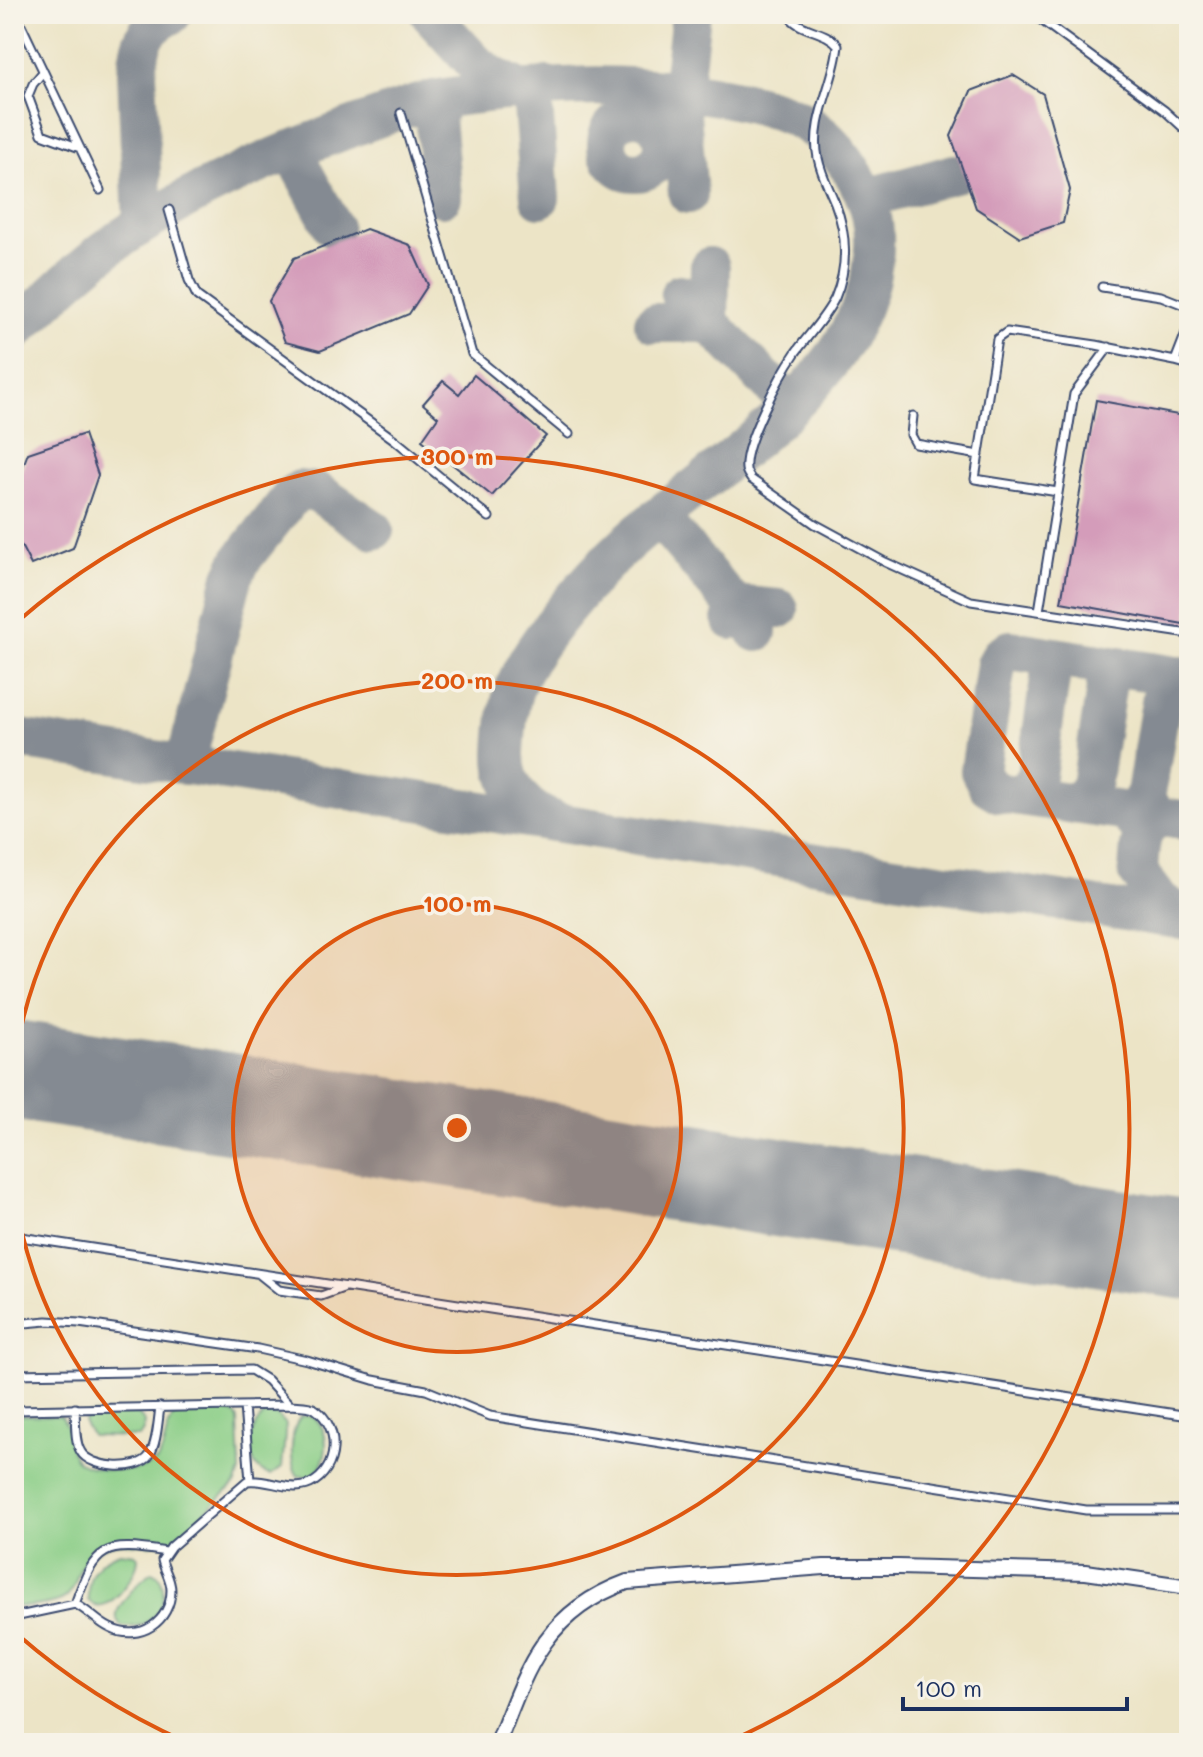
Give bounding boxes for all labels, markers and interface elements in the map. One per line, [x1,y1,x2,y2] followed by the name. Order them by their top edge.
[421,440,493,471] text: 300 m
[421,664,493,695] text: 200 m
[422,887,492,918] text: 100 m
[443,1114,471,1142] centre of rings
[903,1661,1127,1711] scale bar
[915,1672,982,1703] text: 100 m

